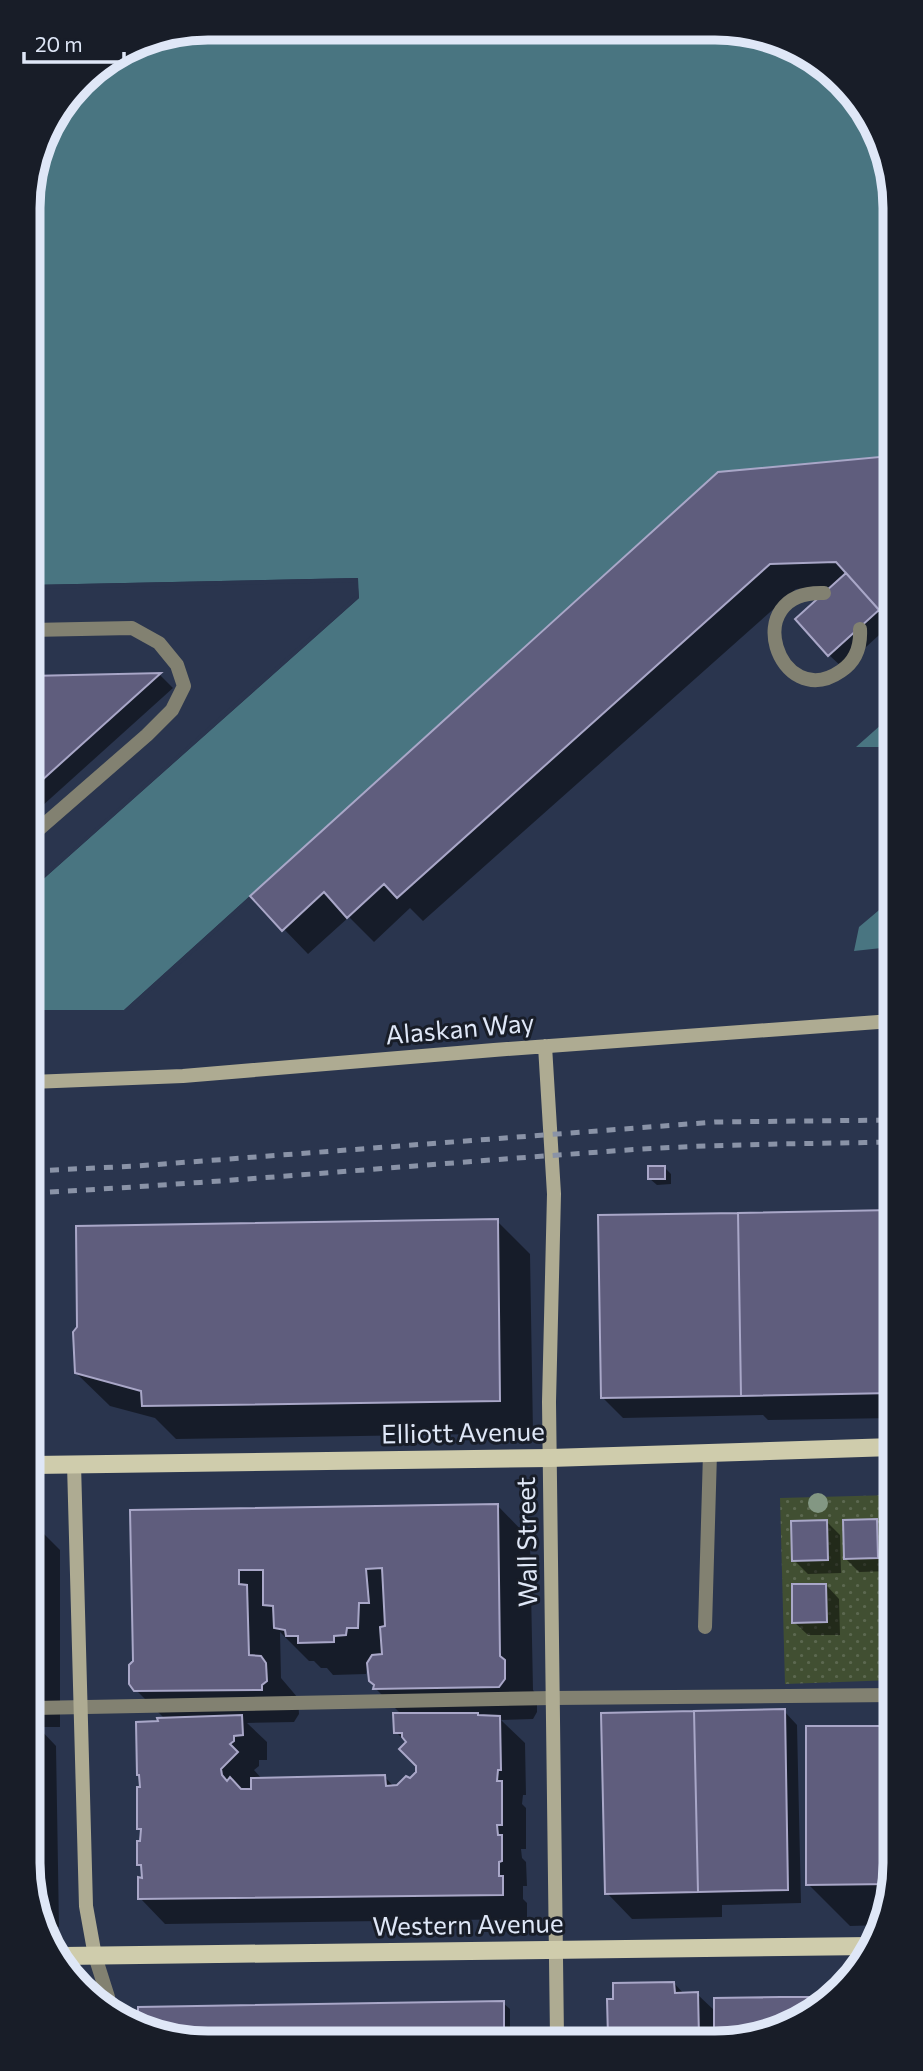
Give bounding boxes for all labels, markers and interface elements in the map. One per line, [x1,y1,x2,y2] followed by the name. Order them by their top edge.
[24,21,124,65] scale bar
[35,31,83,56] text: 20 m
[384,1006,536,1049] street label: Alaskan Way
[381,1415,545,1448] street label: Elliott Avenue
[509,1477,542,1608] street label: Wall Street
[372,1906,564,1941] street label: Western Avenue

